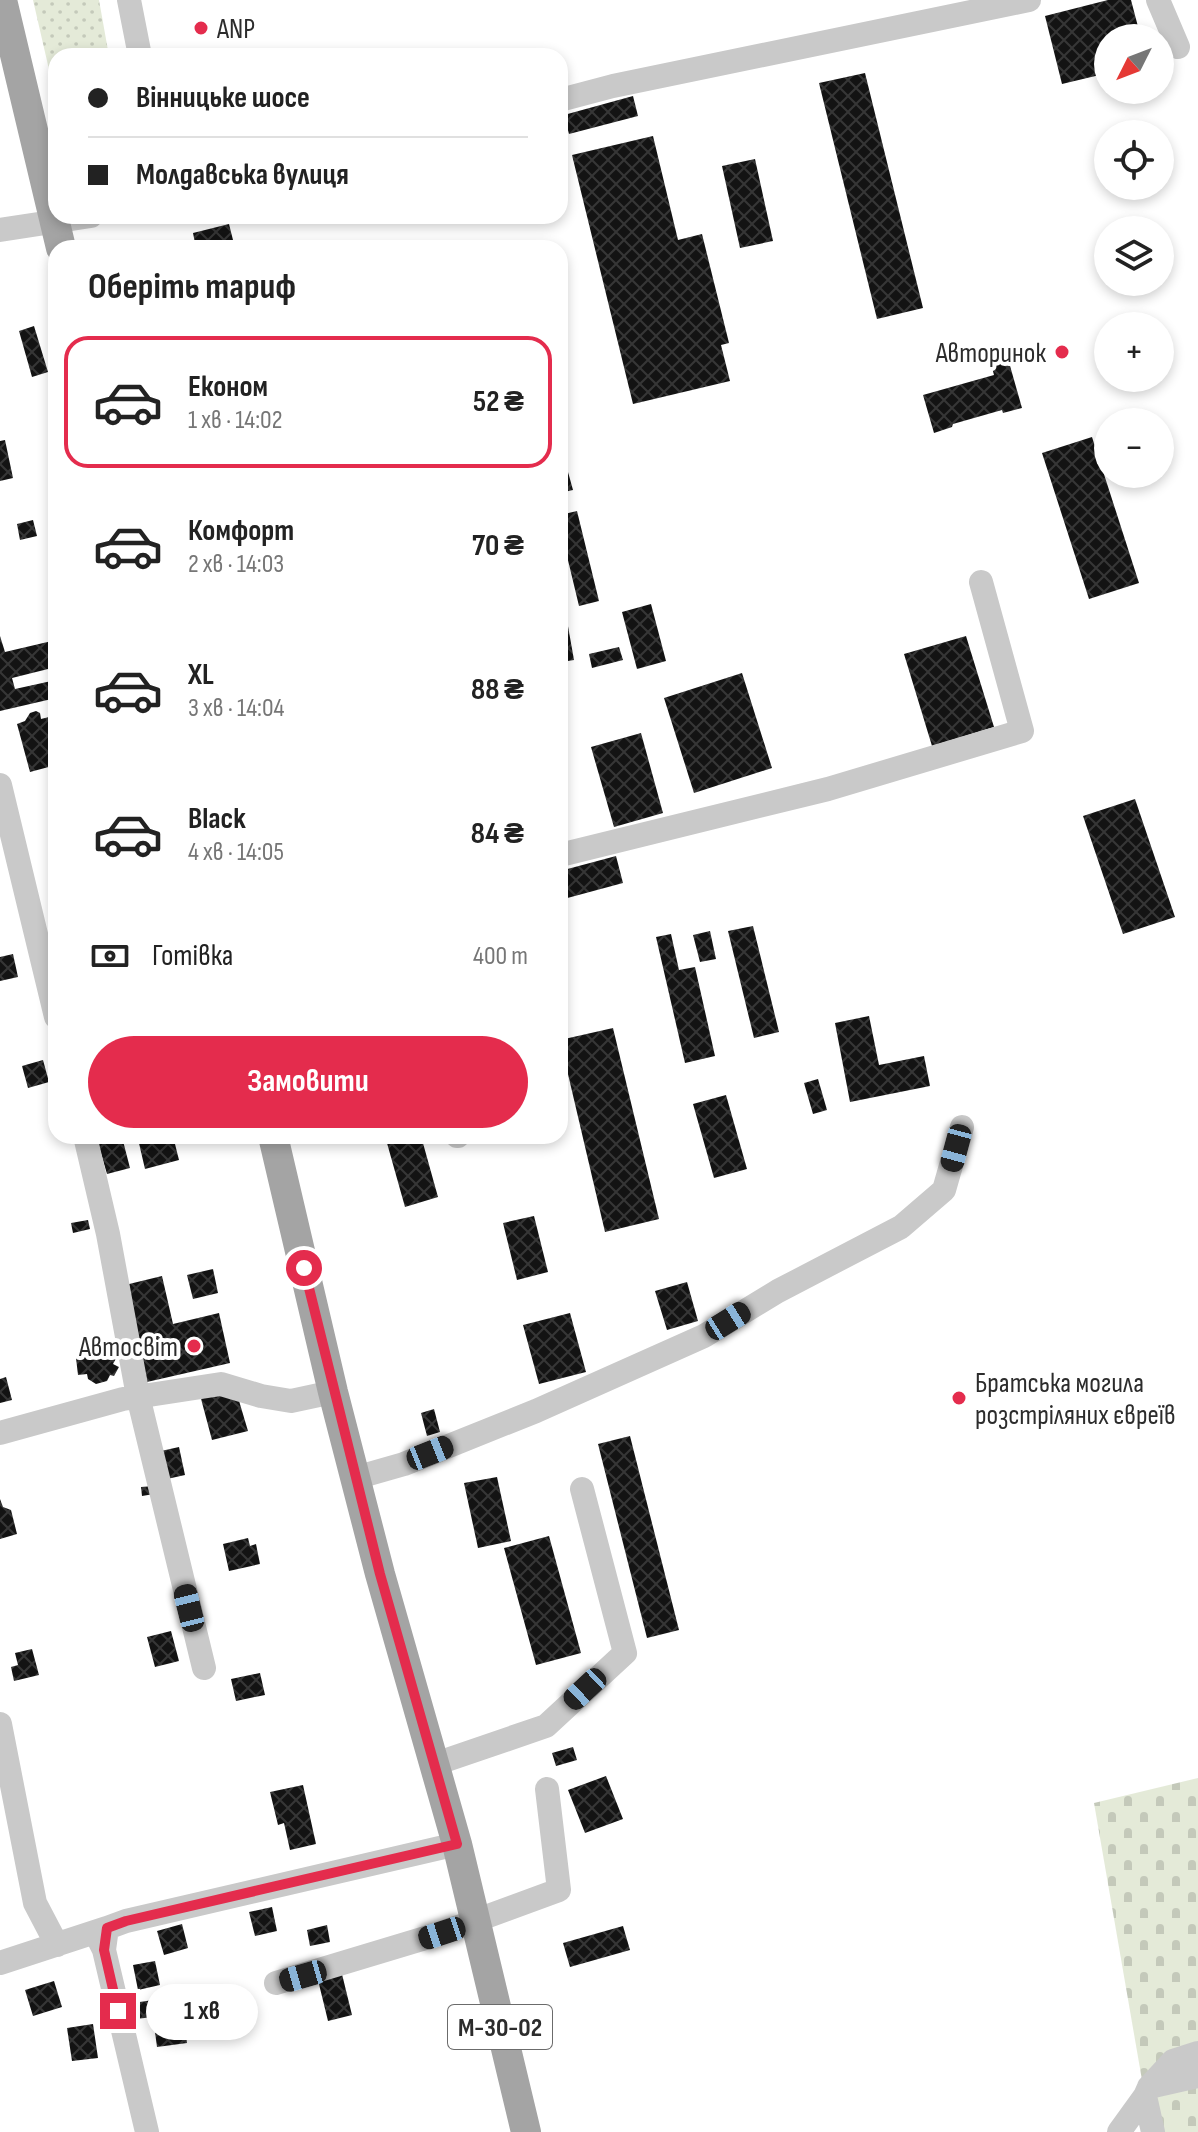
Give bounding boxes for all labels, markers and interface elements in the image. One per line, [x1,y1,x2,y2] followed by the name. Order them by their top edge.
[216,13,255,46] place label: ANP
[192,19,210,37] marker: ANP
[1094,24,1174,104] north arrow
[1094,24,1174,488] map controls
[136,80,310,116] text: Вінницьке шосе
[1094,120,1174,200] button: locate
[136,157,349,193] text: Молдавська вулиця
[1094,216,1174,296] button: layers
[88,266,296,309] text: Оберіть тариф
[1094,312,1174,392] button: +
[935,337,1046,370] place label: Авторинок
[1053,343,1071,361] marker: Авторинок
[92,366,164,438] icon: car
[188,369,268,405] text: Економ
[473,384,524,420] text: 52 ₴
[188,405,282,436] text: 1 хв · 14:02
[1094,408,1174,488] button: −
[92,510,164,582] icon: car
[188,513,294,549] text: Комфорт
[472,528,524,564] text: 70 ₴
[188,549,284,580] text: 2 хв · 14:03
[92,654,164,726] icon: car
[188,657,214,693] text: XL
[471,672,524,708] text: 88 ₴
[188,693,284,724] text: 3 хв · 14:04
[92,798,164,870] icon: car
[188,801,246,837] text: Black
[471,816,524,852] text: 84 ₴
[188,837,284,868] text: 4 хв · 14:05
[88,934,132,978] icon: cash
[152,938,233,974] text: Готівка
[473,941,528,972] text: 400 m
[88,1036,528,1128] button: Замовити
[938,1122,974,1174] car
[286,1250,322,1286] route start
[701,1298,755,1344] car
[78,1331,178,1364] place label: Автосвіт
[185,1337,203,1355] marker: Автосвіт
[975,1367,1176,1432] place label: Братська могила розстріляних євреїв
[950,1389,968,1407] marker: Братська могила розстріляних євреїв
[403,1433,457,1473] car
[172,1582,206,1634] car
[559,1664,611,1714] car
[415,1914,469,1952] car
[277,1958,329,1994] car
[146,1983,258,2039] callout: 1 хв
[100,1993,136,2029] route end
[184,1996,220,2027] text: 1 хв
[448,2005,552,2049] road number: М-30-02

